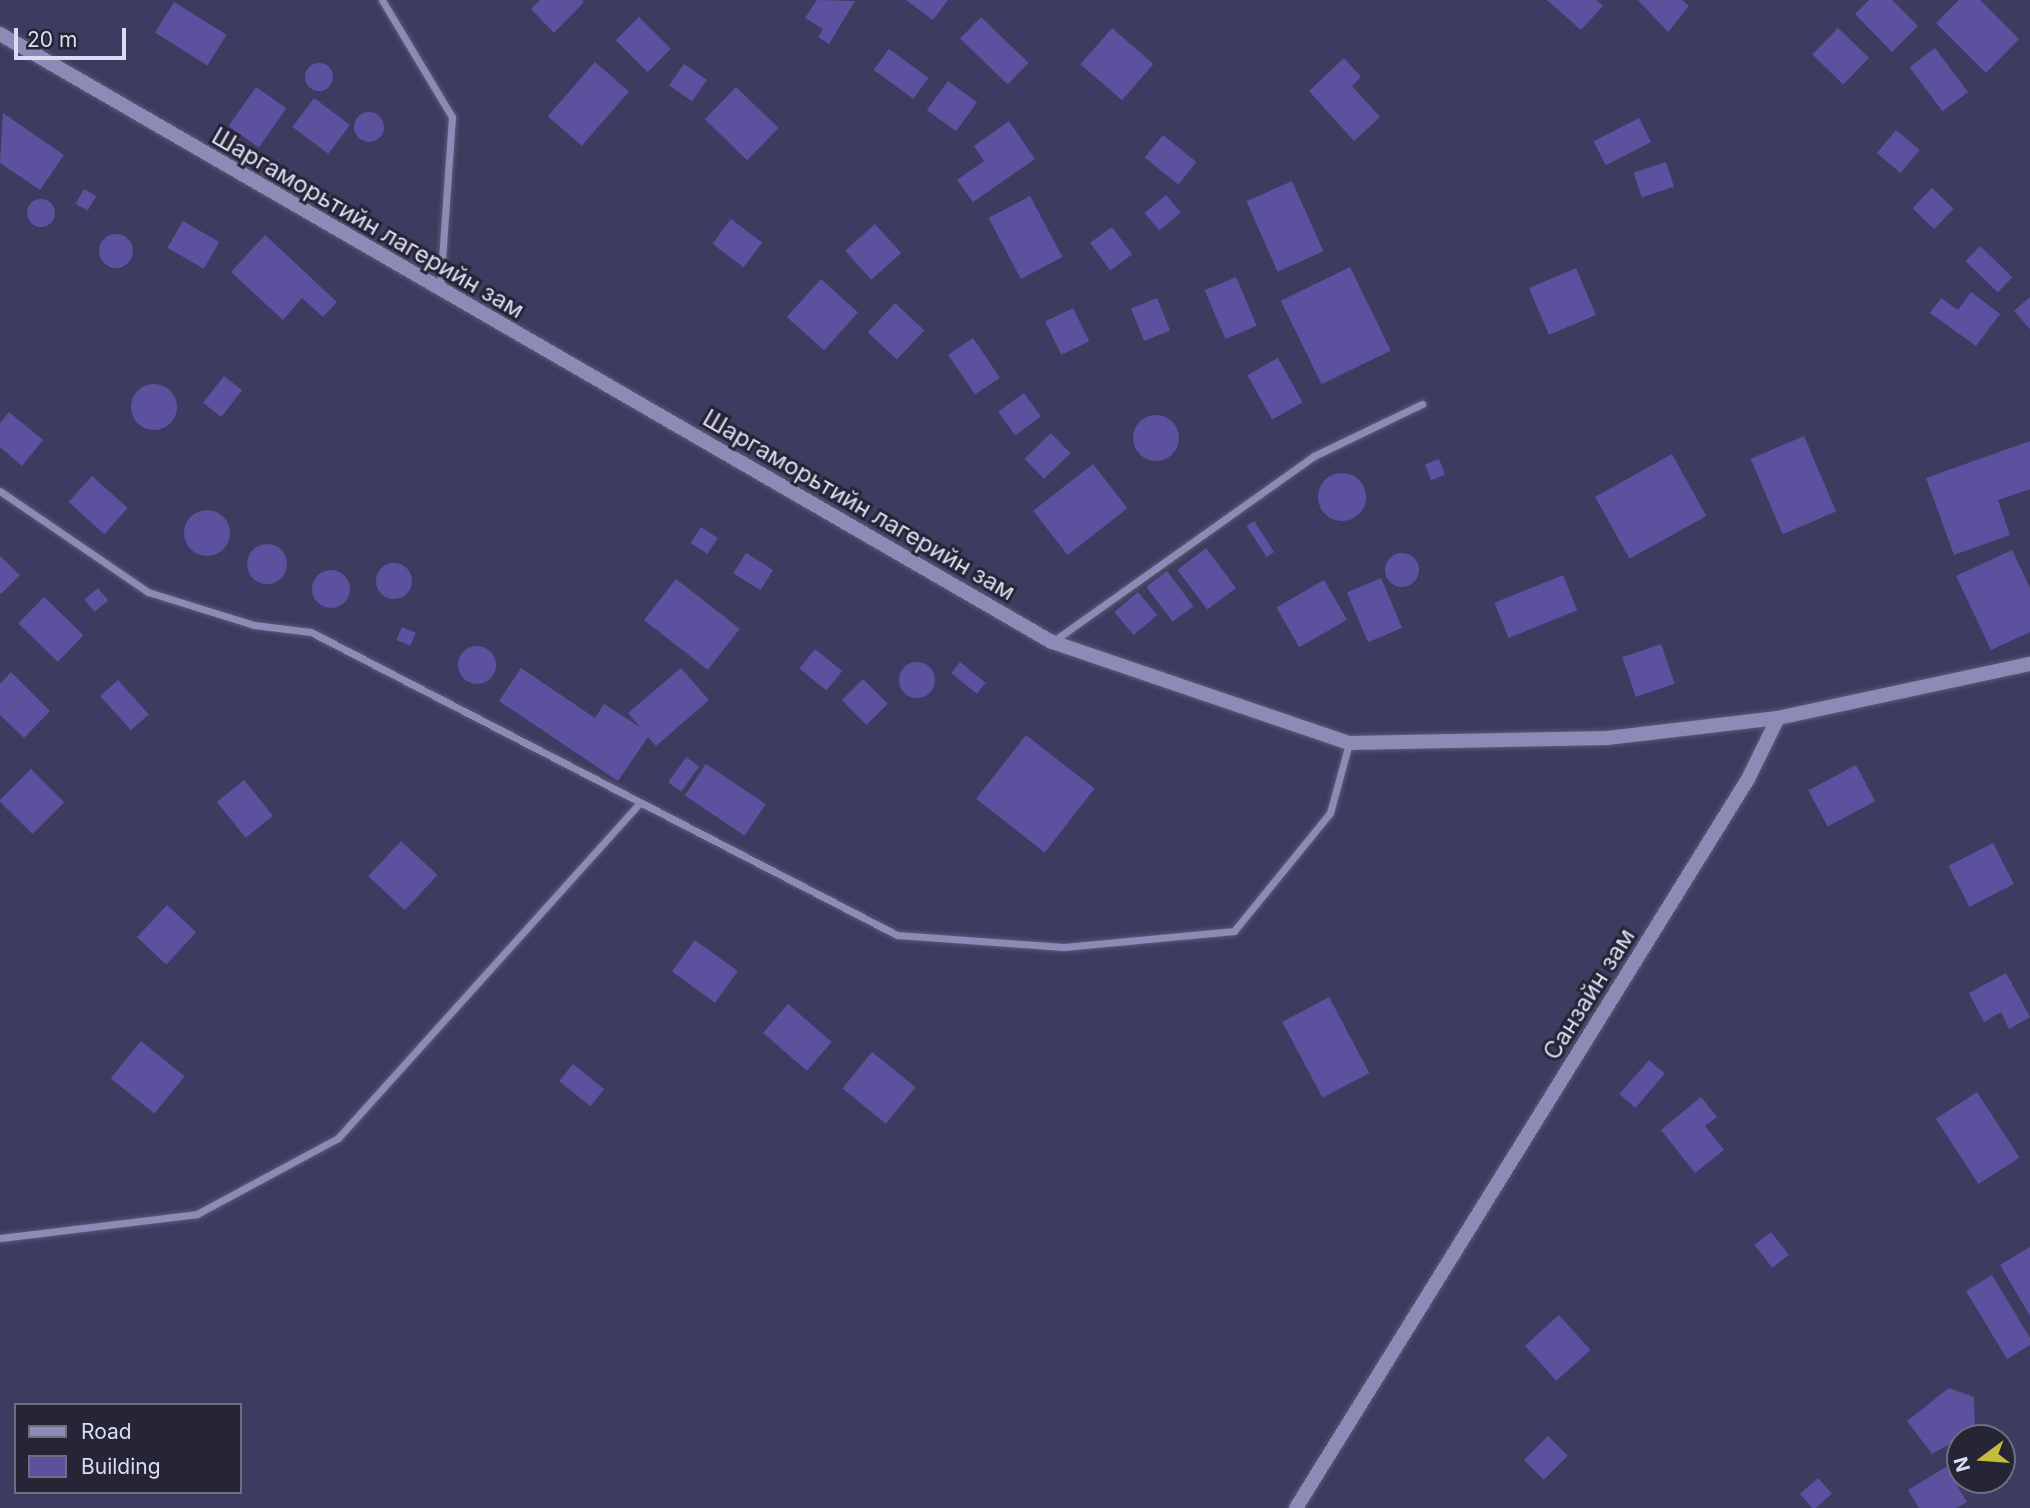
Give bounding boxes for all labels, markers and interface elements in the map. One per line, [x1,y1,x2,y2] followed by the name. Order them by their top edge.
[18,14,130,58] scale bar
[27,27,77,52] text: 20 m
[207,122,529,324] street label: Шаргаморьтийн лагерийн зам
[698,404,1020,606] street label: Шаргаморьтийн лагерийн зам
[1537,923,1641,1065] street label: Санзайн зам
[14,1403,242,1494] legend
[81,1419,132,1444] text: Road
[1946,1424,2016,1494] north arrow
[81,1454,161,1479] text: Building
[1949,1454,1975,1475] text: N

